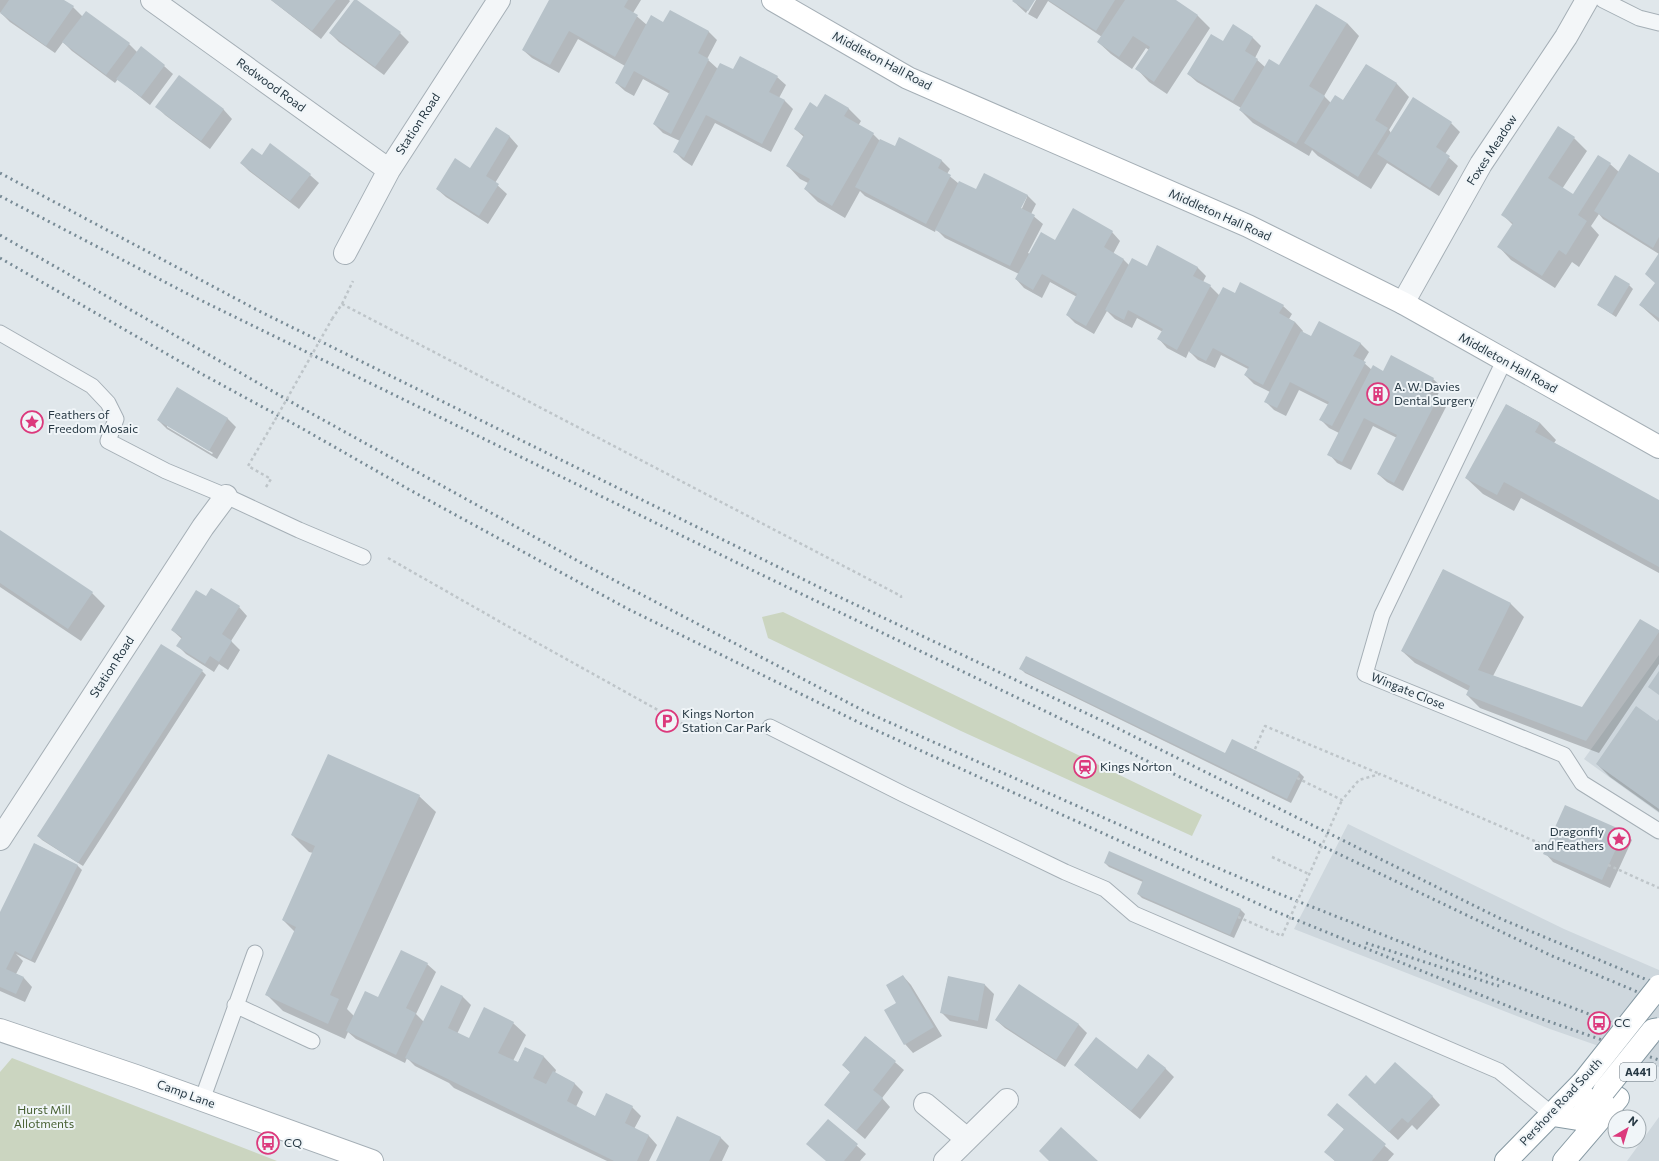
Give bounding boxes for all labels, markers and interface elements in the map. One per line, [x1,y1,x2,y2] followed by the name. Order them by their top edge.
[830,28,935,92] street label: Middleton Hall Road
[234,54,309,114] street label: Redwood Road
[392,90,442,157] street label: Station Road
[1463,111,1519,187] street label: Foxes Meadow
[1167,185,1274,243] street label: Middleton Hall Road
[1457,329,1560,395] street label: Middleton Hall Road
[1394,379,1475,407] place label: A. W. Davies Dental Surgery
[1365,381,1391,407] building icon: A. W. Davies Dental Surgery
[48,407,138,435] place label: Feathers of Freedom Mosaic
[19,409,45,435] place icon: Feathers of Freedom Mosaic
[86,633,136,700] street label: Station Road
[1369,669,1447,711] street label: Wingate Close
[682,706,772,734] place label: Kings Norton Station Car Park
[654,708,680,734] parking icon: Kings Norton Station Car Park
[1072,754,1098,780] station icon: Kings Norton
[1100,759,1172,773] place label: Kings Norton
[1534,824,1604,852] place label: Dragonfly and Feathers
[1606,826,1632,852] place icon: Dragonfly and Feathers
[1586,1010,1612,1036] bus stop icon: CC
[1614,1015,1630,1029] place label: CC
[1516,1055,1604,1148] street label: Pershore Road South
[1620,1063,1656,1081] road number: A441
[155,1076,217,1110] street label: Camp Lane
[14,1102,74,1130] park label: Hurst Mill Allotments
[1607,1109,1647,1149] north arrow
[1626,1113,1641,1128] text: N
[255,1130,281,1156] bus stop icon: CQ
[284,1135,302,1149] place label: CQ

